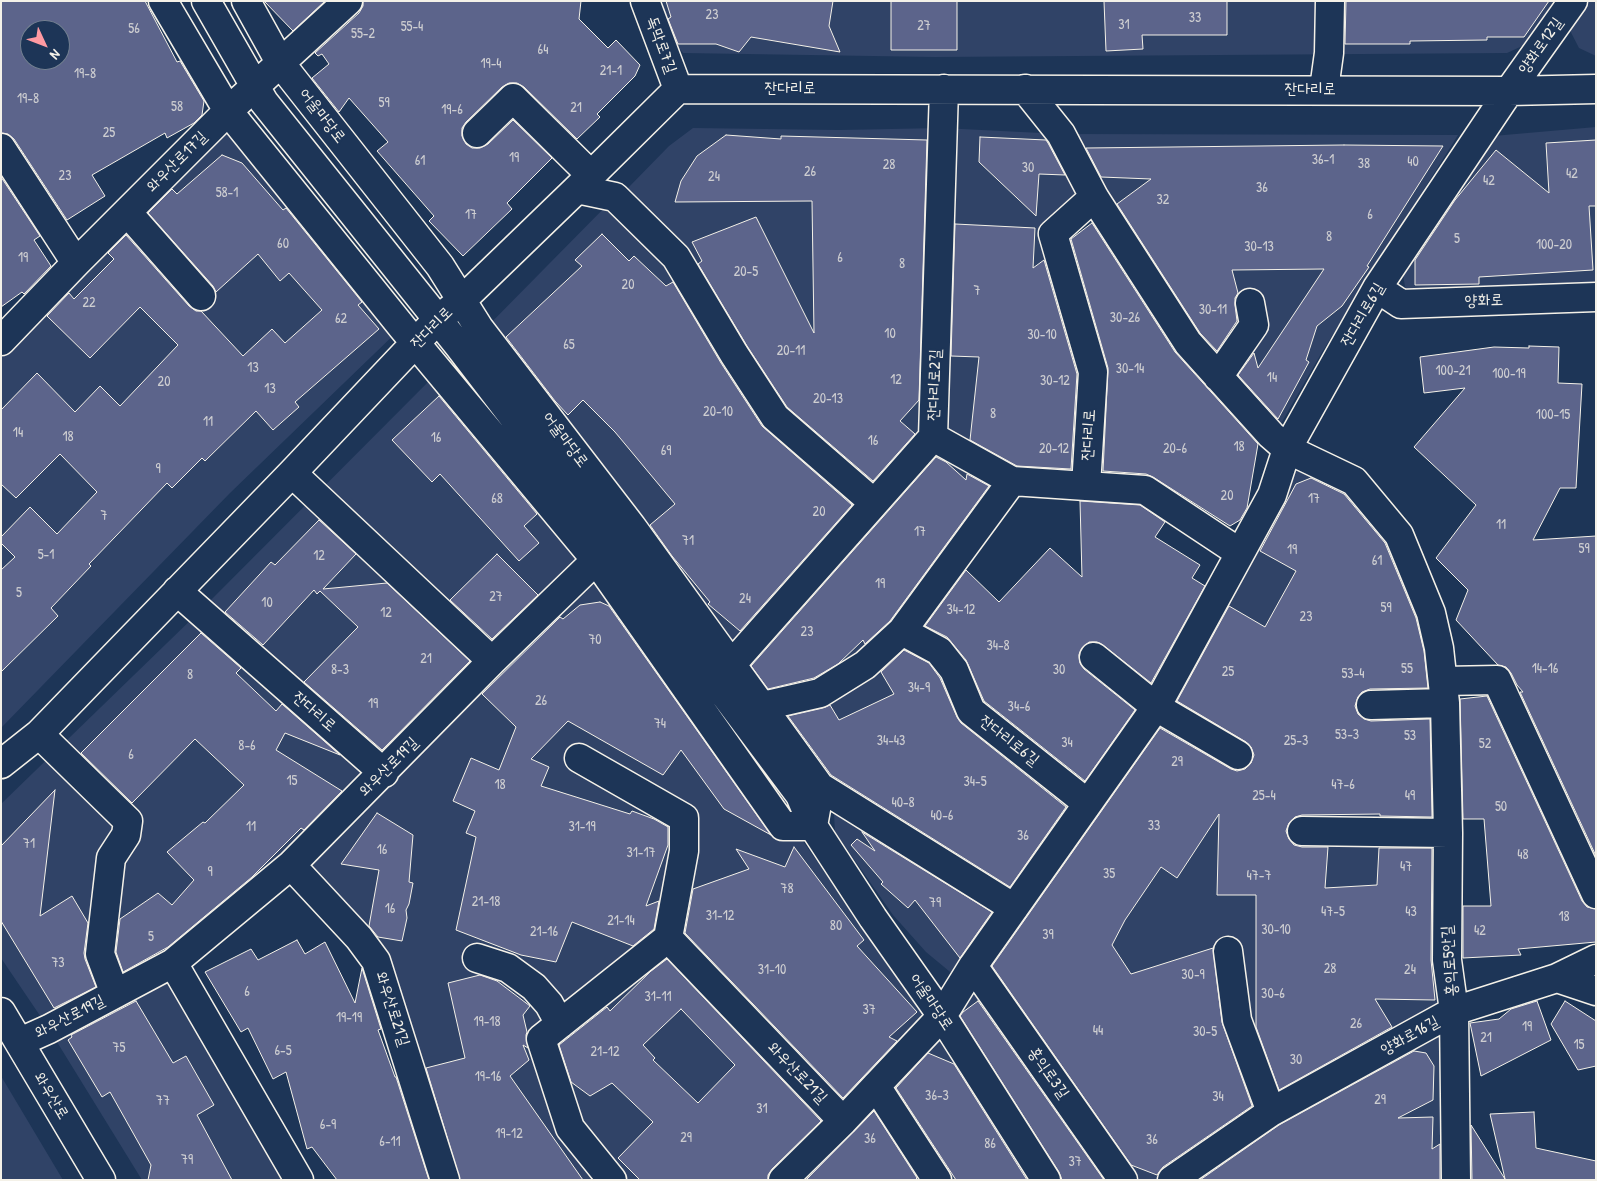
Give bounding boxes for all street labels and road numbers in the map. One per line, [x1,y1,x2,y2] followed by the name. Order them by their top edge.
[642,14,680,76] street label: 독막로7길
[1515,14,1567,78] street label: 양화로12길
[764,79,816,99] street label: 잔다리로
[1284,80,1336,100] street label: 잔다리로
[295,85,349,147] street label: 어울마당로
[143,128,211,196] street label: 와우산로17길
[1337,280,1389,350] street label: 잔다리로6길
[1464,291,1504,311] street label: 양화로
[407,303,457,353] street label: 잔다리로
[924,349,946,421] street label: 잔다리로2길
[538,409,592,471] street label: 어울마당로
[1078,409,1100,461] street label: 잔다리로
[288,688,340,736] street label: 잔다리로
[975,712,1043,770] street label: 잔다리로6길
[355,733,423,801] street label: 와우산로19길
[1438,925,1462,997] street label: 홍익로5안길
[371,969,413,1049] street label: 와우산로21길
[905,970,957,1034] street label: 어울마당로
[32,991,108,1043] street label: 와우산로19길
[1377,1012,1443,1060] street label: 양화로16길
[763,1038,831,1108] street label: 와우산로21길
[1023,1043,1073,1103] street label: 홍익로3길
[30,1069,72,1123] street label: 와우산로

